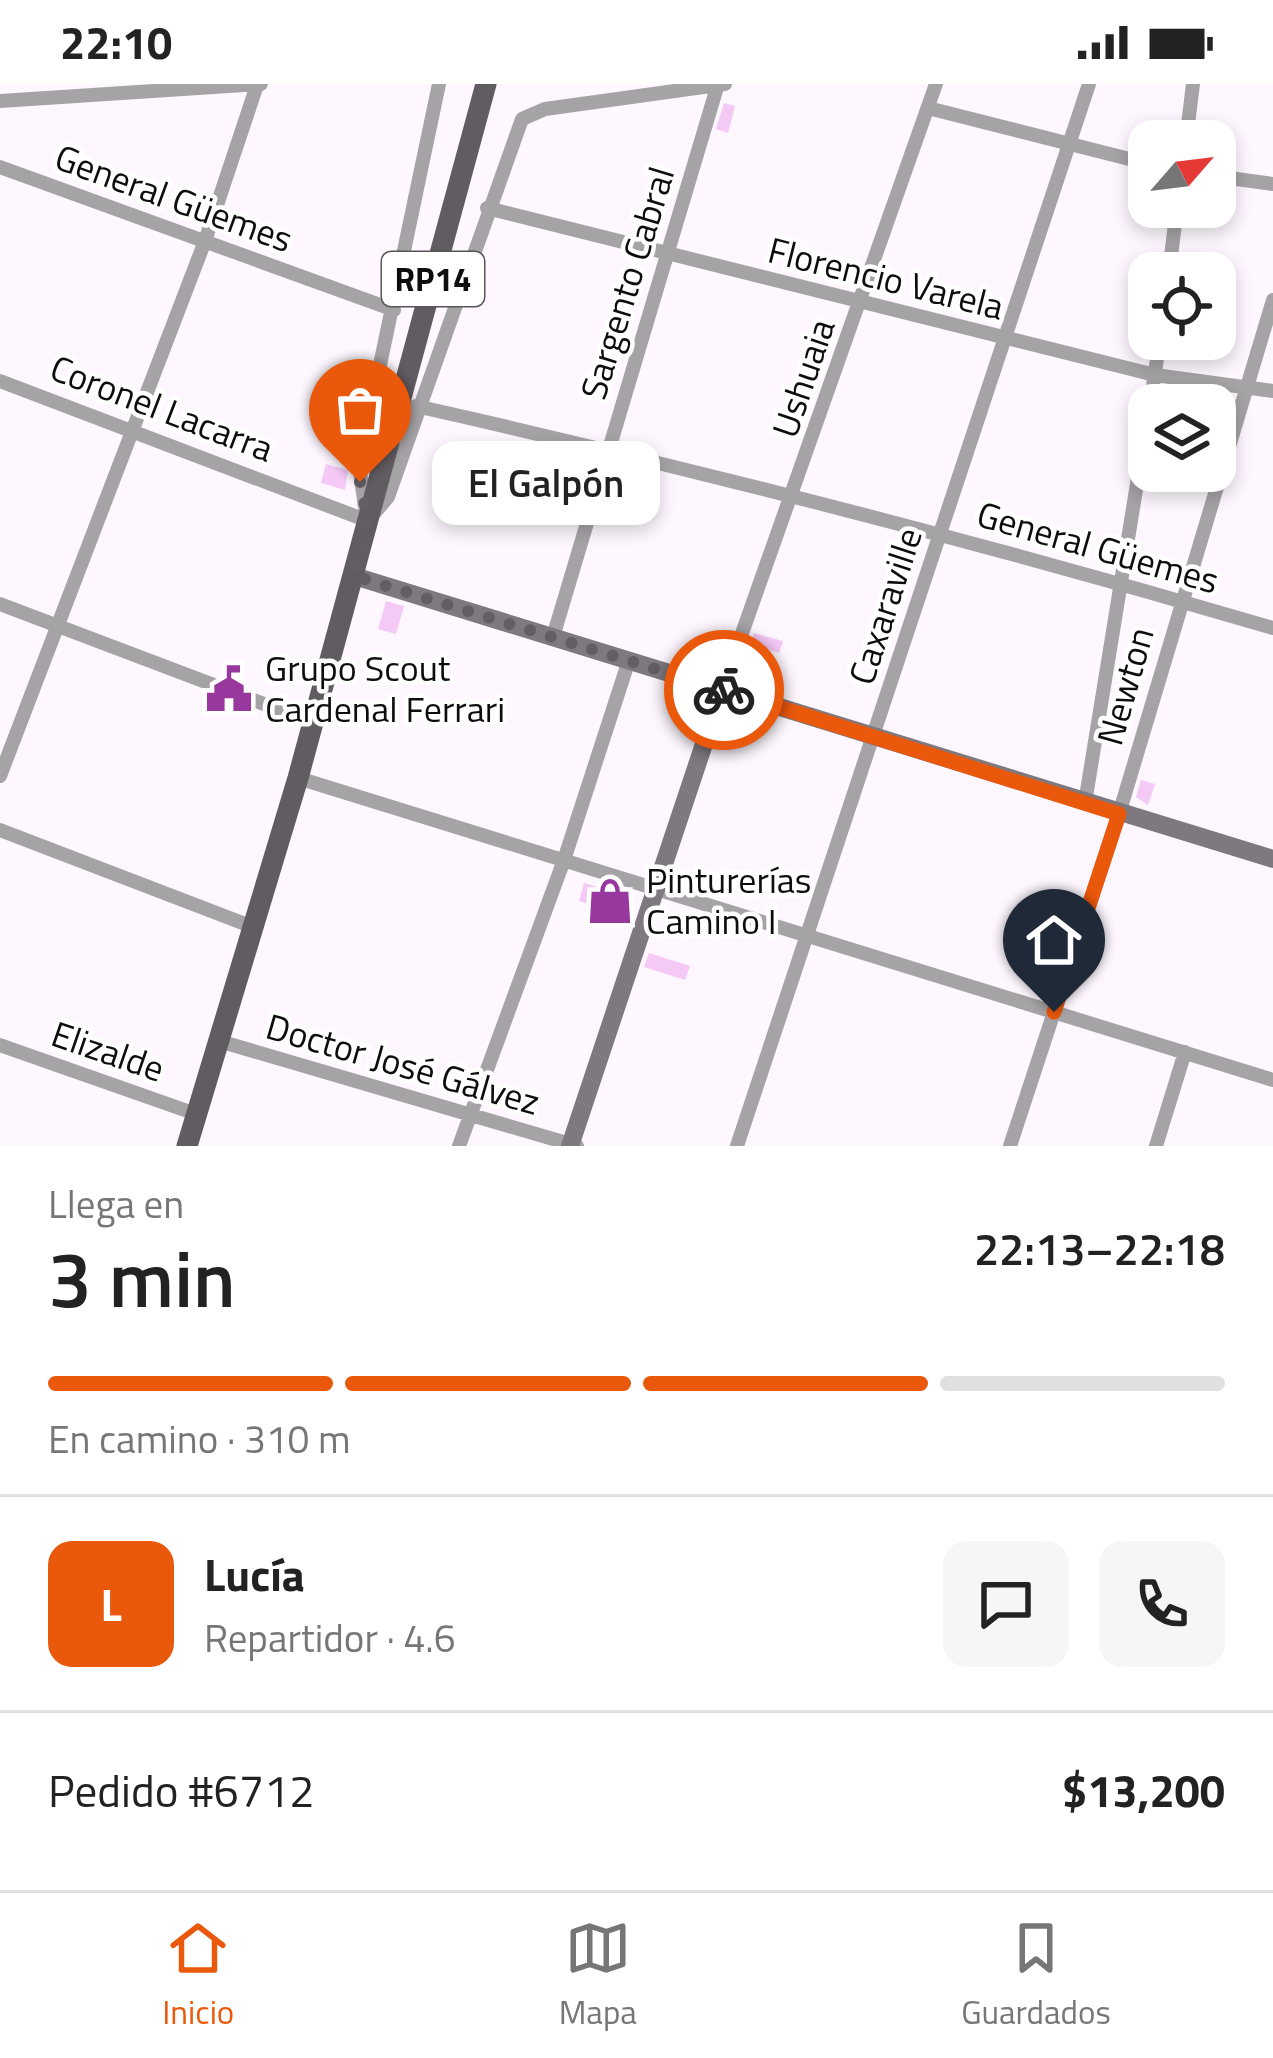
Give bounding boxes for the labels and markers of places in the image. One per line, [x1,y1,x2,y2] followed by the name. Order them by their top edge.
[309,359,411,482] pin
[432,440,660,524] callout: El Galpón
[265,640,505,736] place label: Grupo Scout Cardenal Ferrari
[204,664,254,714] public building icon: Grupo Scout Cardenal Ferrari
[646,852,812,948] place label: Pinturerías Camino I
[585,876,635,926] shop icon: Pinturerías Camino I
[1003,889,1105,1012] pin

